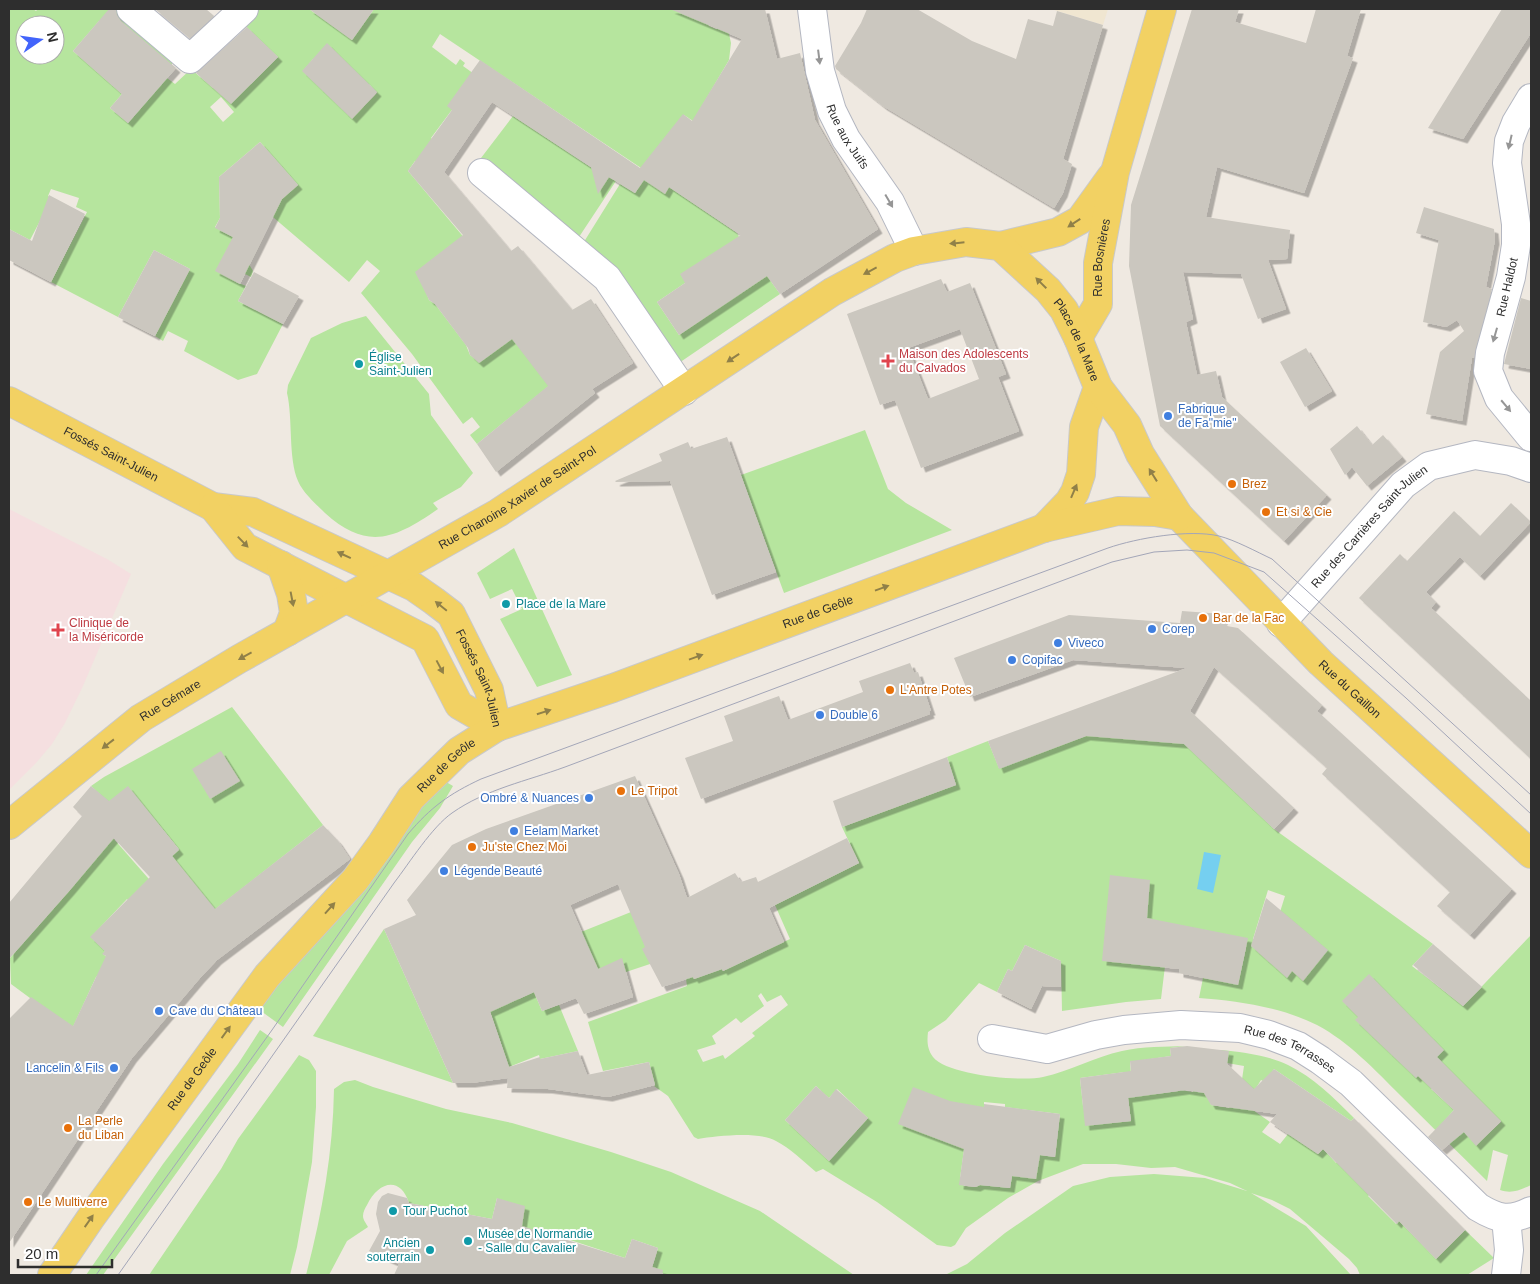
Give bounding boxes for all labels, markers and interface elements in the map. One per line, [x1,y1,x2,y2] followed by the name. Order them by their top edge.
[15,15,65,65] north arrow
[44,30,62,44] text: N
[815,49,823,65] one-way arrow
[823,103,872,172] street label: Rue aux Juifs
[1506,134,1514,149] one-way arrow
[884,195,893,208] one-way arrow
[1067,218,1080,228] one-way arrow
[1091,218,1113,297] street label: Rue Bosnières
[949,239,965,247] one-way arrow
[1493,256,1521,318] street label: Rue Haldot
[864,267,877,276] one-way arrow
[1036,277,1048,289] one-way arrow
[1051,296,1102,384] street label: Place de la Mare
[1491,328,1499,343] one-way arrow
[899,347,1028,375] place label: Maison des Adolescents du Calvados
[369,349,432,378] place label: Église Saint-Julien
[726,354,740,363] one-way arrow
[881,354,895,368] marker: Maison des Adolescents du Calvados
[353,358,365,370] marker: Église Saint-Julien
[1500,399,1511,412] one-way arrow
[1178,402,1237,430] place label: Fabrique de Fa"mie"
[1162,410,1174,422] marker: Fabrique de Fa"mie"
[61,424,161,484] street label: Fossés Saint-Julien
[436,443,599,552] street label: Rue Chanoine Xavier de Saint-Pol
[1308,462,1430,591] street label: Rue des Carrières Saint-Julien
[1148,468,1158,481] one-way arrow
[1242,477,1267,491] place label: Brez
[1226,478,1238,490] marker: Brez
[1071,484,1079,498] one-way arrow
[1276,505,1332,519] place label: Et si & Cie
[1260,506,1272,518] marker: Et si & Cie
[237,536,249,548] one-way arrow
[336,551,351,559] one-way arrow
[874,584,889,591] one-way arrow
[288,591,296,607] one-way arrow
[781,592,855,631] street label: Rue de Geôle
[516,597,606,611] place label: Place de la Mare
[500,598,512,610] marker: Place de la Mare
[434,600,447,611] one-way arrow
[1213,611,1284,625] place label: Bar de la Fac
[1197,612,1209,624] marker: Bar de la Fac
[69,616,144,644] place label: Clinique de la Miséricorde
[1162,622,1195,636] place label: Corep
[51,623,65,637] marker: Clinique de la Miséricorde
[1146,623,1158,635] marker: Corep
[453,627,504,728] street label: Fossés Saint-Julien
[1068,636,1104,650] place label: Viveco
[1052,637,1064,649] marker: Viveco
[237,652,252,660] one-way arrow
[689,653,704,660] one-way arrow
[1022,653,1063,667] place label: Copifac
[1006,654,1018,666] marker: Copifac
[1316,657,1384,721] street label: Rue du Gaillon
[436,660,444,674] one-way arrow
[137,677,204,724] street label: Rue Gémare
[900,683,972,697] place label: L'Antre Potes
[884,684,896,696] marker: L'Antre Potes
[536,708,551,715] one-way arrow
[830,708,878,722] place label: Double 6
[814,709,826,721] marker: Double 6
[414,735,478,795] street label: Rue de Geôle
[101,739,115,749] one-way arrow
[631,784,678,798] place label: Le Tripot
[615,785,627,797] marker: Le Tripot
[480,791,579,805] place label: Ombré & Nuances
[583,792,595,804] marker: Ombré & Nuances
[524,824,599,838] place label: Eelam Market
[508,825,520,837] marker: Eelam Market
[482,840,567,854] place label: Ju'ste Chez Moi
[466,841,478,853] marker: Ju'ste Chez Moi
[454,864,542,878] place label: Légende Beauté
[438,865,450,877] marker: Légende Beauté
[324,902,336,914] one-way arrow
[169,1004,262,1018] place label: Cave du Château
[153,1005,165,1017] marker: Cave du Château
[1243,1022,1338,1076] street label: Rue des Terrasses
[221,1025,231,1039] one-way arrow
[165,1045,220,1113] street label: Rue de Geôle
[26,1061,104,1075] place label: Lancelin & Fils
[108,1062,120,1074] marker: Lancelin & Fils
[78,1114,124,1142] place label: La Perle du Liban
[62,1122,74,1134] marker: La Perle du Liban
[38,1195,108,1209] place label: Le Multiverre
[22,1196,34,1208] marker: Le Multiverre
[403,1204,468,1218] place label: Tour Puchot
[387,1205,399,1217] marker: Tour Puchot
[84,1214,94,1227] one-way arrow
[478,1227,593,1255] place label: Musée de Normandie - Salle du Cavalier
[462,1235,474,1247] marker: Musée de Normandie - Salle du Cavalier
[18,1236,111,1268] scale bar
[367,1236,420,1264] place label: Ancien souterrain
[424,1244,436,1256] marker: Ancien souterrain
[25,1245,58,1262] text: 20 m

